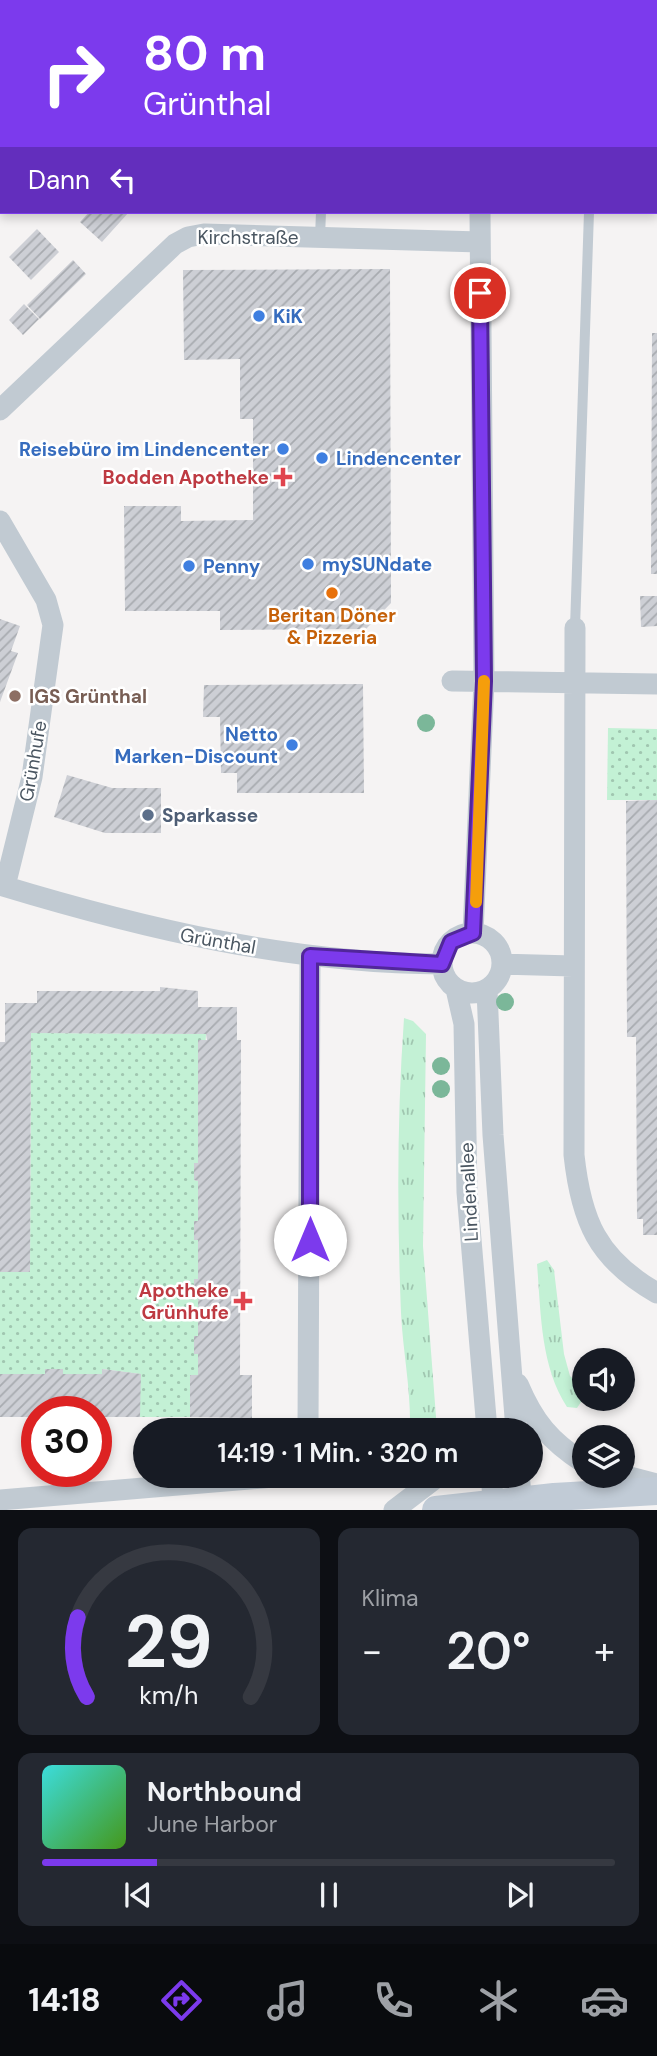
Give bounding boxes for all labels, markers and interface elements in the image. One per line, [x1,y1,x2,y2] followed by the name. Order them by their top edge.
[143,21,266,85] text: 80 m
[28,28,119,119] icon: right
[143,83,271,125] text: Grünthal
[104,161,142,199] icon: left
[28,163,90,197] text: Dann
[197,225,299,250] street label: Kirchstraße
[450,263,510,323] pin
[461,274,499,312] icon: arrive
[273,304,303,329] place label: KiK
[251,308,267,324] marker: KiK
[19,437,269,462] place label: Reisebüro im Lindencenter
[275,441,291,457] marker: Reisebüro im Lindencenter
[336,446,461,471] place label: Lindencenter
[314,450,330,466] marker: Lindencenter
[103,465,269,490] place label: Bodden Apotheke
[275,469,291,485] marker: Bodden Apotheke
[322,552,432,577] place label: mySUNdate
[203,554,261,579] place label: Penny
[300,556,316,572] marker: mySUNdate
[181,558,197,574] marker: Penny
[324,585,340,601] marker: Beritan Döner & Pizzeria
[268,603,396,650] place label: Beritan Döner & Pizzeria
[29,684,147,709] place label: IGS Grünthal
[7,688,23,704] marker: IGS Grünthal
[14,718,52,804] street label: Grünhufe
[114,722,278,769] place label: Netto Marken-Discount
[284,737,300,753] marker: Netto Marken-Discount
[162,803,258,828] place label: Sparkasse
[140,807,156,823] marker: Sparkasse
[178,922,258,960] street label: Grünthal
[454,1142,484,1242] street label: Lindenallee
[273,1203,347,1277] position arrow
[139,1278,229,1325] place label: Apotheke Grünhufe
[235,1293,251,1309] marker: Apotheke Grünhufe
[572,1348,635,1488] map controls
[572,1348,635,1411] button: sound
[21,1396,112,1487] speed limit sign: 30
[572,1425,635,1488] button: layers
[218,1436,458,1470] text: 14:19 · 1 Min. · 320 m
[362,1583,419,1613] text: Klima
[125,1596,213,1691] text: 29
[446,1617,531,1685] text: 20°
[362,1626,382,1676] text: −
[594,1626,615,1676] text: +
[139,1679,198,1712] text: km/h
[147,1775,302,1809] text: Northbound
[147,1809,277,1839] text: June Harbor
[119,1876,157,1914] icon: previous
[310,1876,348,1914] icon: pause
[501,1876,539,1914] icon: next
[157,1976,206,2025] icon: directions
[263,1976,312,2025] icon: music
[369,1976,418,2025] icon: phone
[474,1976,523,2025] icon: climate
[580,1976,629,2025] icon: car
[28,1979,101,2021] text: 14:18

